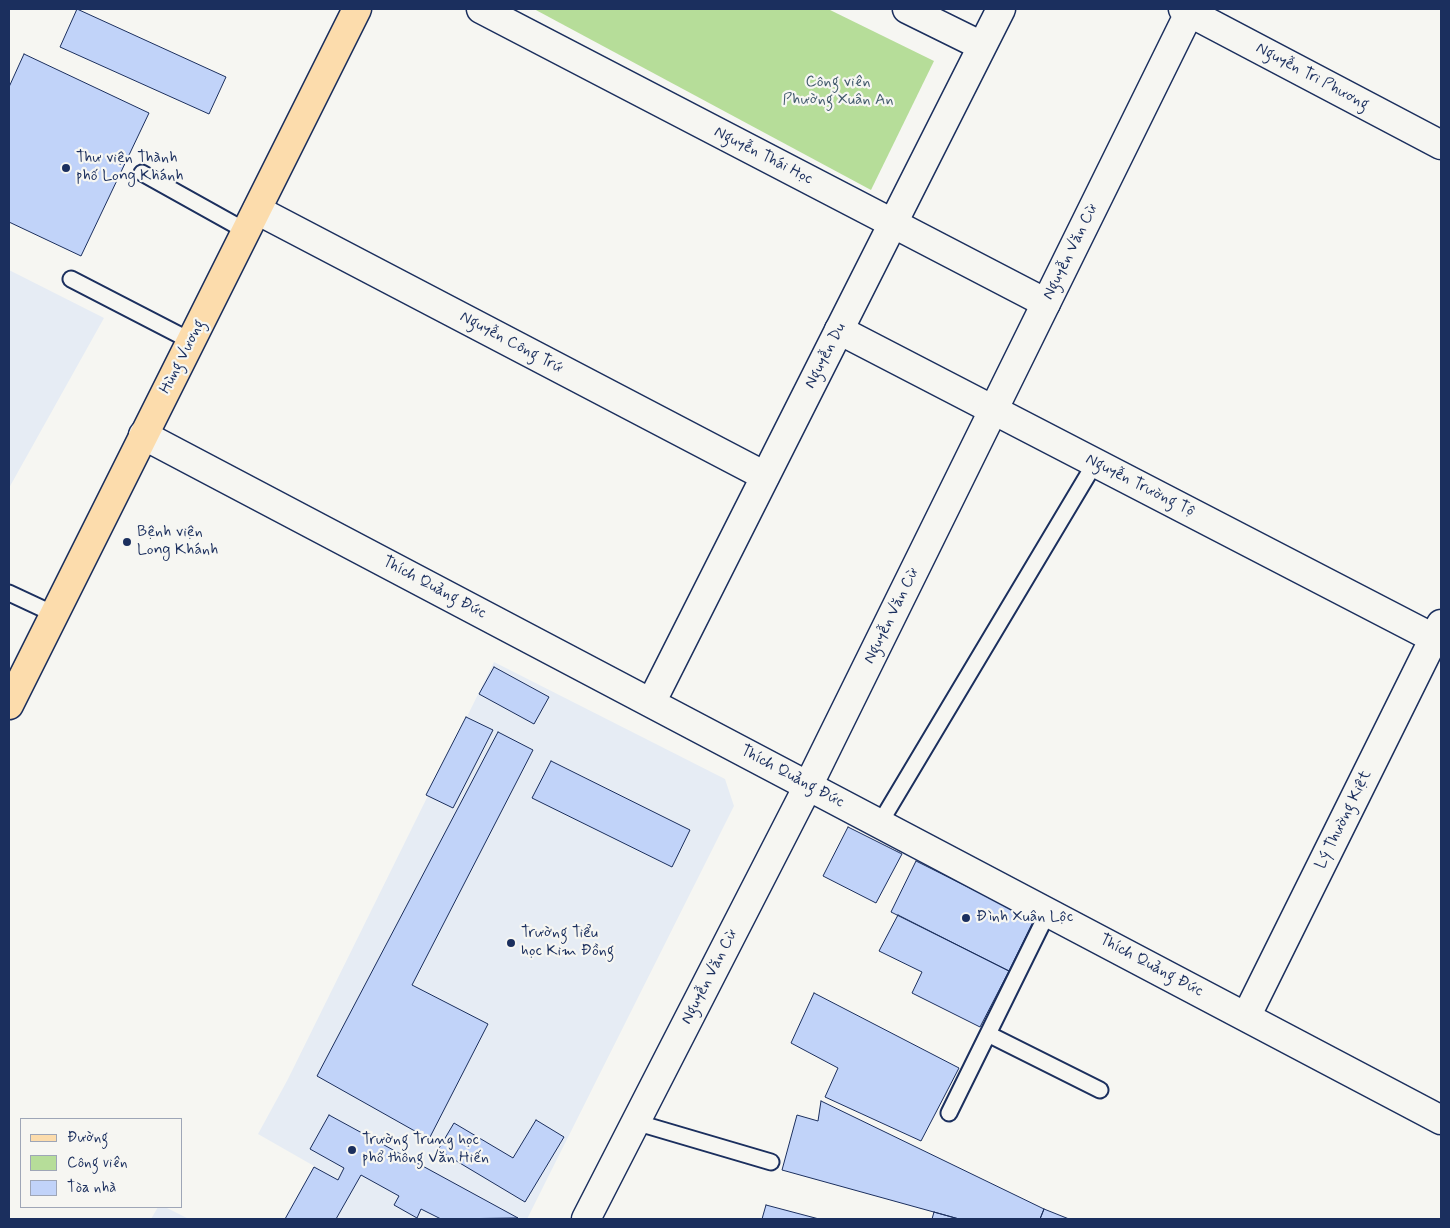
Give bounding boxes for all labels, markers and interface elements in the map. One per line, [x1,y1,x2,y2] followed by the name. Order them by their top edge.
[1252,39,1372,115] street label: Nguyễn Tri Phương
[783,73,893,111] park label: Công viên Phường Xuân An
[710,123,816,189] street label: Nguyễn Thái Học
[76,149,184,187] place label: Thư viện Thành phố Long Khánh
[60,162,72,174] marker: Thư viện Thành phố Long Khánh
[1039,201,1103,303] street label: Nguyễn Văn Cừ
[456,308,566,378] street label: Nguyễn Công Trứ
[156,317,210,397] street label: Hùng Vương
[801,320,851,392] street label: Nguyễn Du
[1082,450,1198,522] street label: Nguyễn Trường Tộ
[137,523,218,561] place label: Bệnh viện Long Khánh
[121,536,133,548] marker: Bệnh viện Long Khánh
[379,553,489,623] street label: Thích Quảng Đức
[860,565,924,667] street label: Nguyễn Văn Cừ
[737,742,847,812] street label: Thích Quảng Đức
[1312,767,1376,873] street label: Lý Thường Kiệt
[976,908,1073,928] place label: Đình Xuân Lộc
[960,912,972,924] marker: Đình Xuân Lộc
[521,924,614,962] place label: Trường Tiểu học Kim Đồng
[678,926,742,1028] street label: Nguyễn Văn Cừ
[1096,931,1206,1001] street label: Thích Quảng Đức
[505,937,517,949] marker: Trường Tiểu học Kim Đồng
[20,1118,182,1208] legend
[67,1128,108,1148] text: Đường
[362,1131,489,1169] place label: Trường Trung học phổ thông Văn Hiến
[346,1144,358,1156] marker: Trường Trung học phổ thông Văn Hiến
[67,1153,127,1173] text: Công viên
[67,1178,116,1198] text: Tòa nhà

